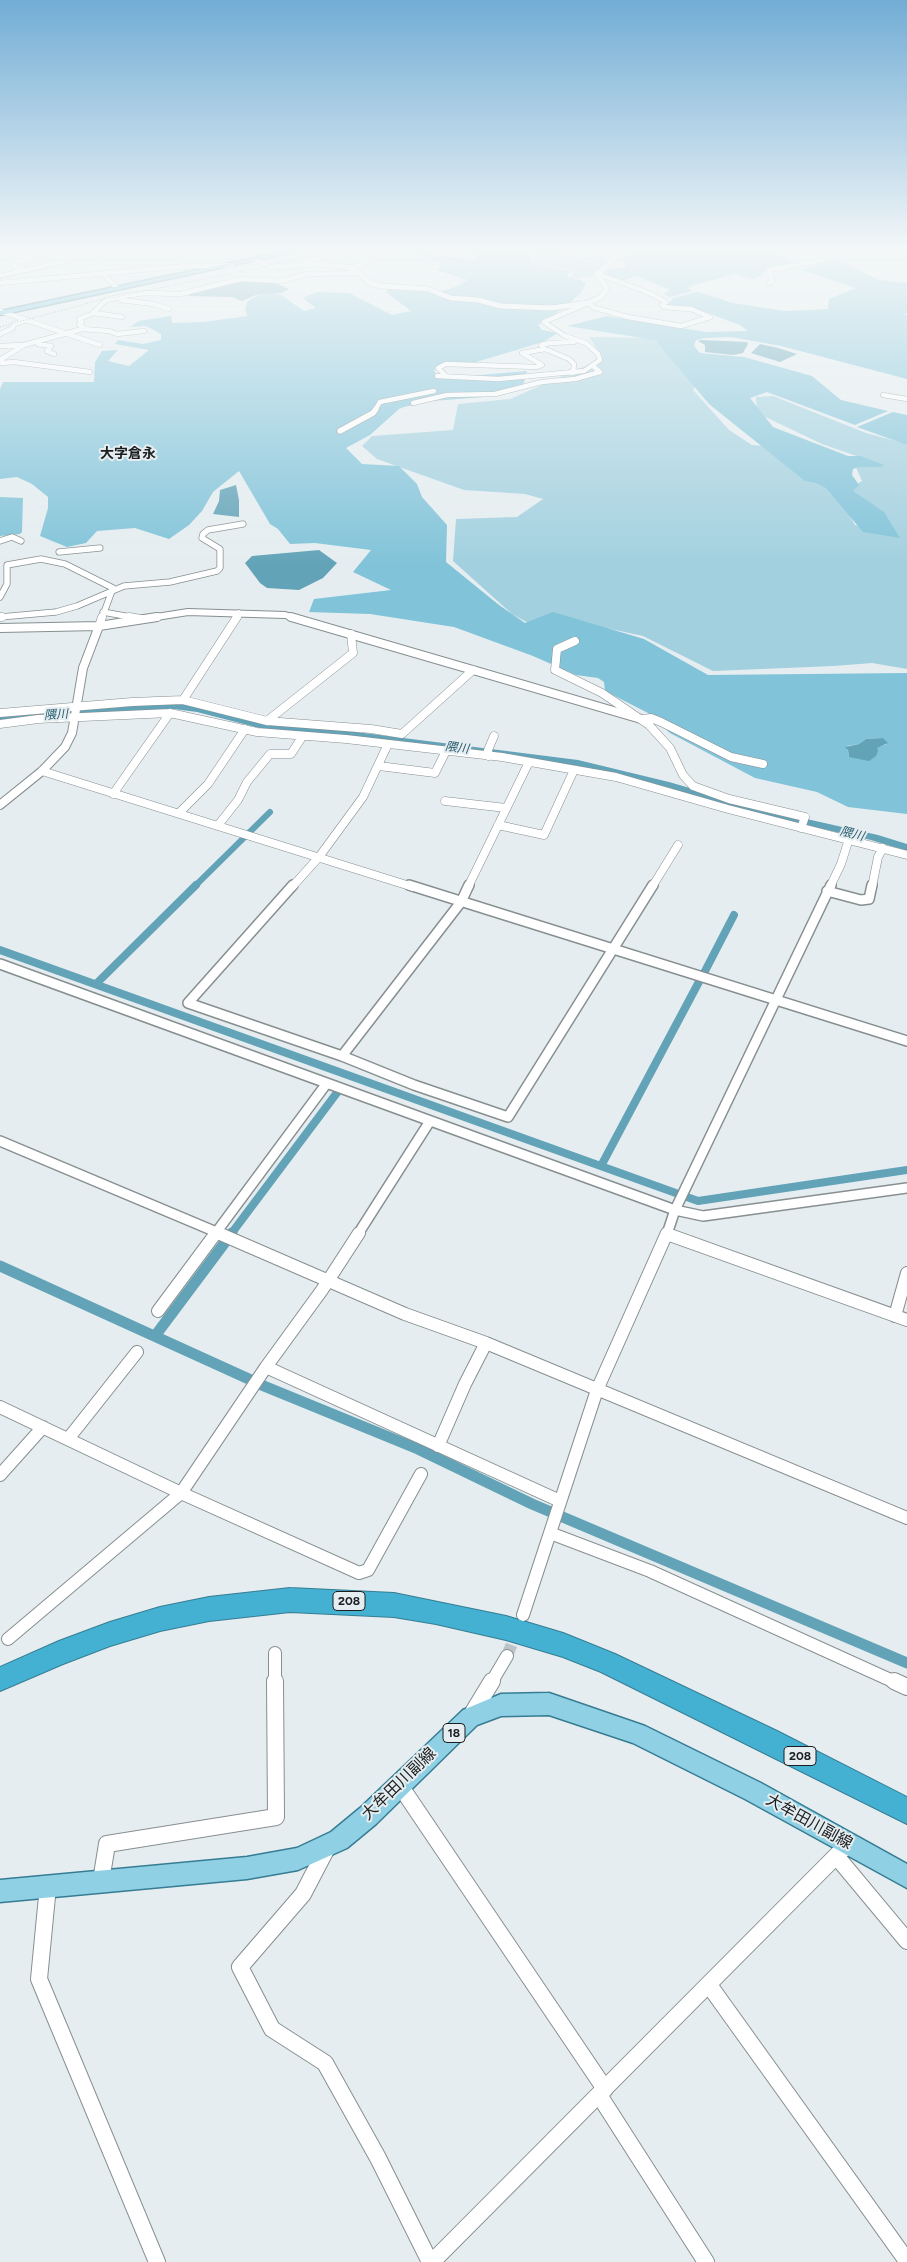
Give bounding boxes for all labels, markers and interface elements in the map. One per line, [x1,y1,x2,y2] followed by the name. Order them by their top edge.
[100,446,156,462] district label: 大字倉永
[44,707,68,723] water label: 隈川
[444,739,470,757] water label: 隈川
[839,824,865,844] water label: 隈川
[333,1592,365,1610] road number: 208
[443,1724,465,1742] road number: 18
[358,1744,440,1824] street label: 大牟田川副線
[784,1746,816,1765] road number: 208
[762,1790,856,1854] street label: 大牟田川副線

